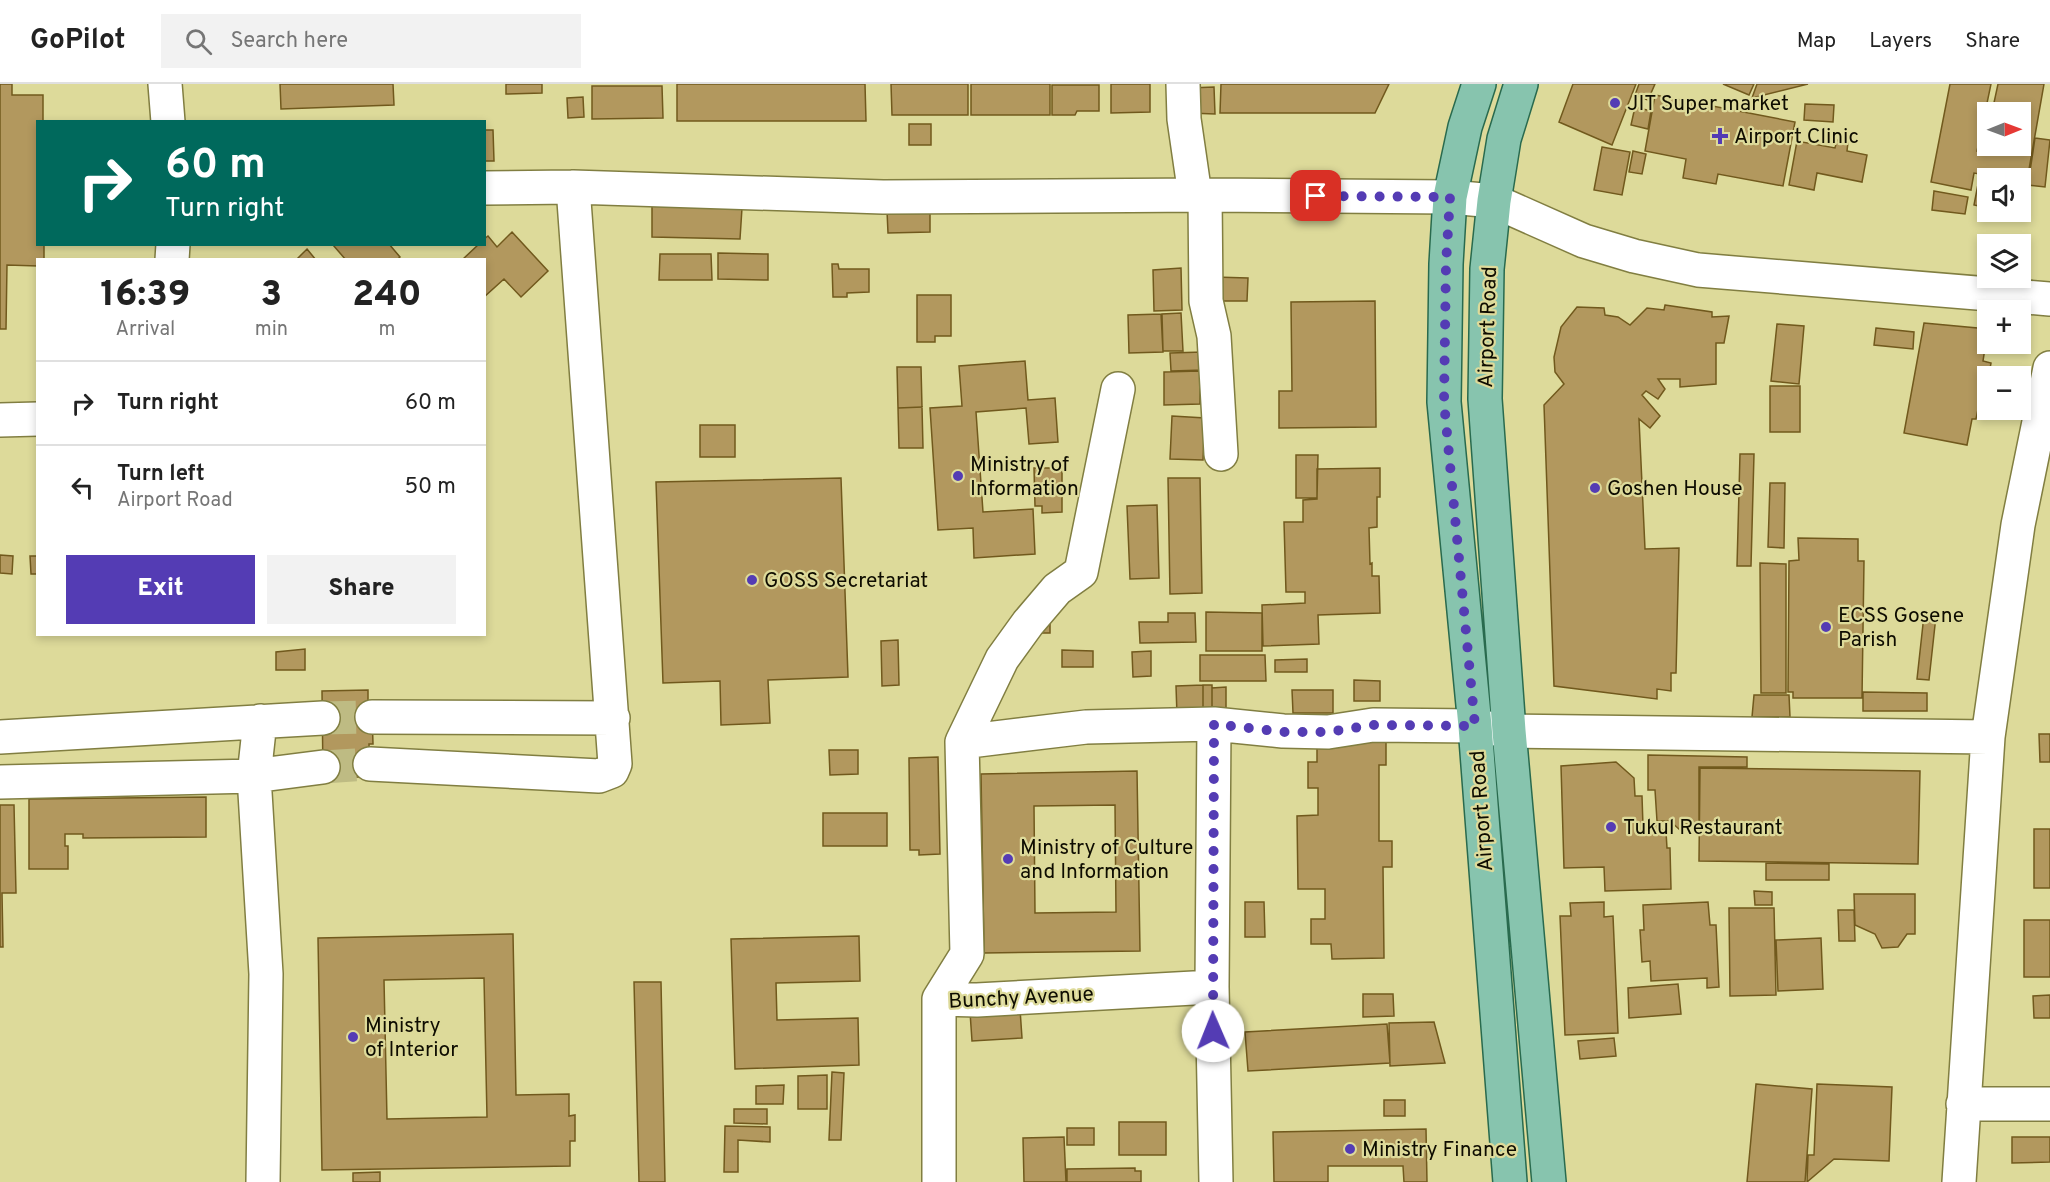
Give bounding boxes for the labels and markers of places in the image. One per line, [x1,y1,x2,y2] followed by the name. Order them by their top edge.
[1627,91,1789,118] place label: JIT Super market
[1608,96,1622,110] marker: JIT Super market
[1734,124,1859,151] place label: Airport Clinic
[1711,127,1729,145] marker: Airport Clinic
[1290,170,1341,221] pin
[970,452,1079,503] place label: Ministry of Information
[951,469,965,483] marker: Ministry of Information
[1607,476,1742,503] place label: Goshen House
[1588,481,1602,495] marker: Goshen House
[764,568,928,595] place label: GOSS Secretariat
[745,573,759,587] marker: GOSS Secretariat
[1838,603,1964,654] place label: ECSS Gosene Parish
[1819,620,1833,634] marker: ECSS Gosene Parish
[1623,815,1783,842] place label: Tukul Restaurant
[1604,820,1618,834] marker: Tukul Restaurant
[1020,835,1193,886] place label: Ministry of Culture and Information
[1001,852,1015,866] marker: Ministry of Culture and Information
[365,1013,458,1064] place label: Ministry of Interior
[346,1030,360,1044] marker: Ministry of Interior
[1362,1137,1517,1164] place label: Ministry Finance
[1343,1142,1357,1156] marker: Ministry Finance

